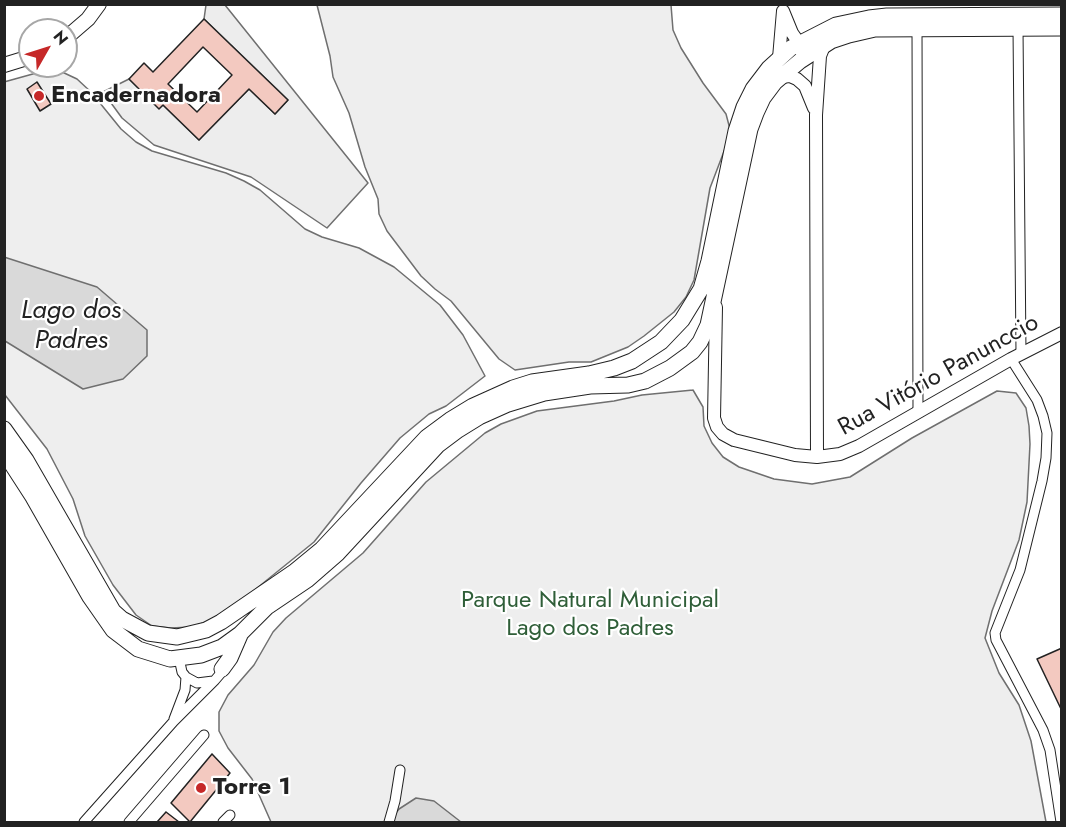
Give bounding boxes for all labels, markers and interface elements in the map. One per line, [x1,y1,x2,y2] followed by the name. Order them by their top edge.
[18,18,78,78] north arrow
[48,25,74,50] text: N
[51,82,221,110] place label: Encadernadora
[32,89,46,103] marker: Encadernadora
[21,296,121,358] water label: Lago dos Padres
[834,309,1044,443] street label: Rua Vitório Panunccio
[461,587,719,643] park label: Parque Natural Municipal Lago dos Padres
[213,774,291,802] place label: Torre 1
[194,781,208,795] marker: Torre 1

